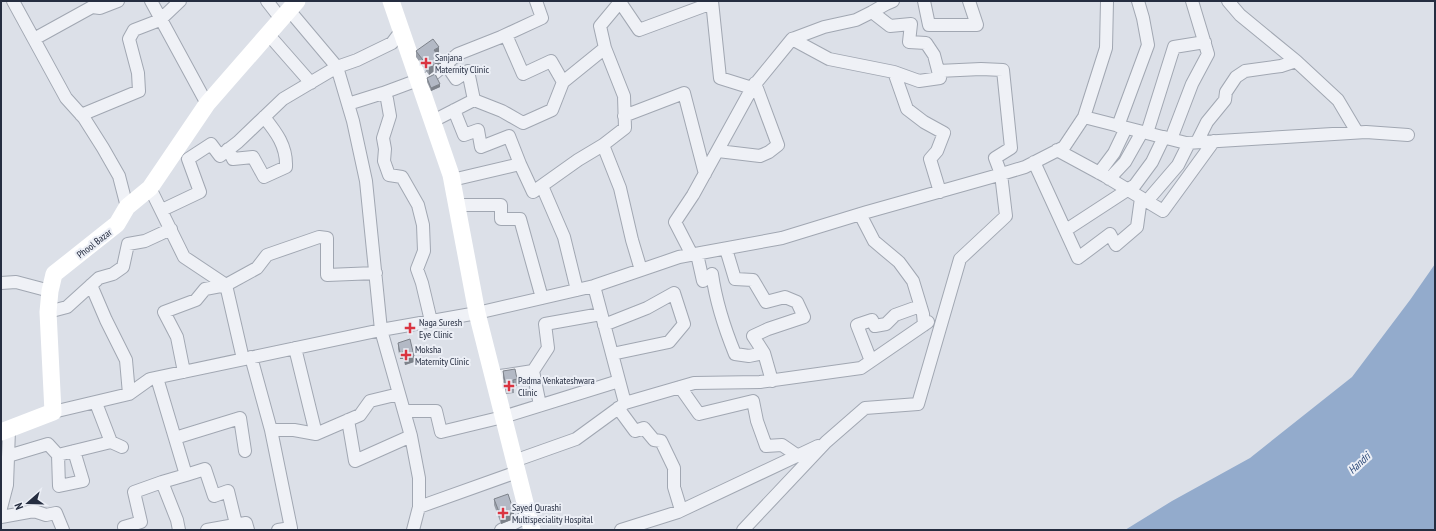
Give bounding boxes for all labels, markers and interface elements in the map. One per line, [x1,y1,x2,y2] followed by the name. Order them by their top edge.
[435,51,489,76] place label: Sanjana Maternity Clinic
[420,57,432,69] marker: Sanjana Maternity Clinic
[74,225,115,261] street label: Phool Bazar
[419,316,462,341] place label: Naga Suresh Eye Clinic
[404,322,416,334] marker: Naga Suresh Eye Clinic
[415,343,469,368] place label: Moksha Maternity Clinic
[400,349,412,361] marker: Moksha Maternity Clinic
[518,374,595,399] place label: Padma Venkateshwara Clinic
[503,380,515,392] marker: Padma Venkateshwara Clinic
[1345,448,1374,477] water label: Handri
[8,483,48,523] north arrow
[11,501,26,512] text: N
[512,501,594,526] place label: Sayed Qurashi Multispeciality Hospital
[497,507,509,519] marker: Sayed Qurashi Multispeciality Hospital

